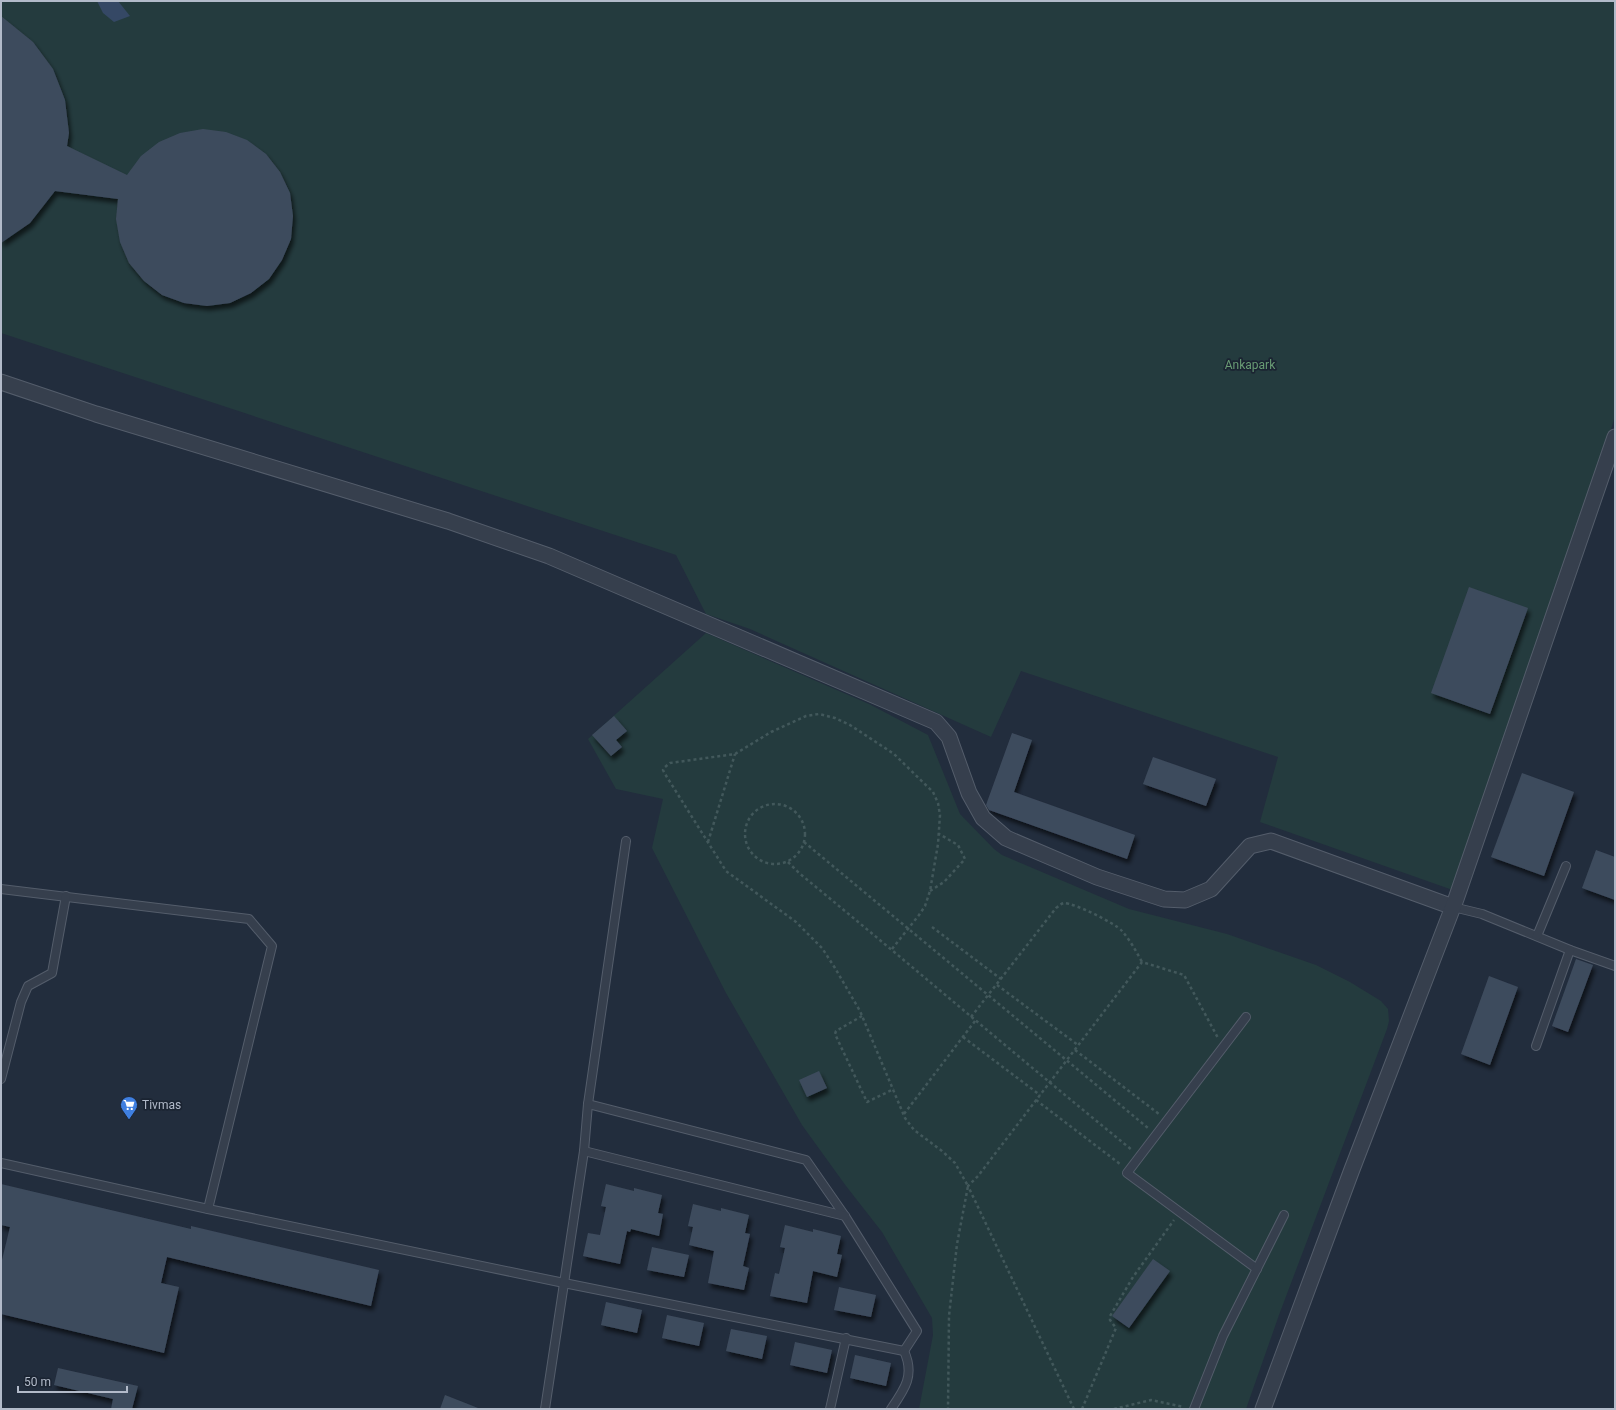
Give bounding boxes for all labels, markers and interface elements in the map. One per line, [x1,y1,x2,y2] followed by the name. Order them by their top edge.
[1225,358,1276,372] park label: Ankapark
[119,1095,139,1120] supermarket icon: Tivmas
[142,1098,181,1112] place label: Tivmas
[18,1368,127,1394] scale bar
[24,1375,51,1389] text: 50 m

